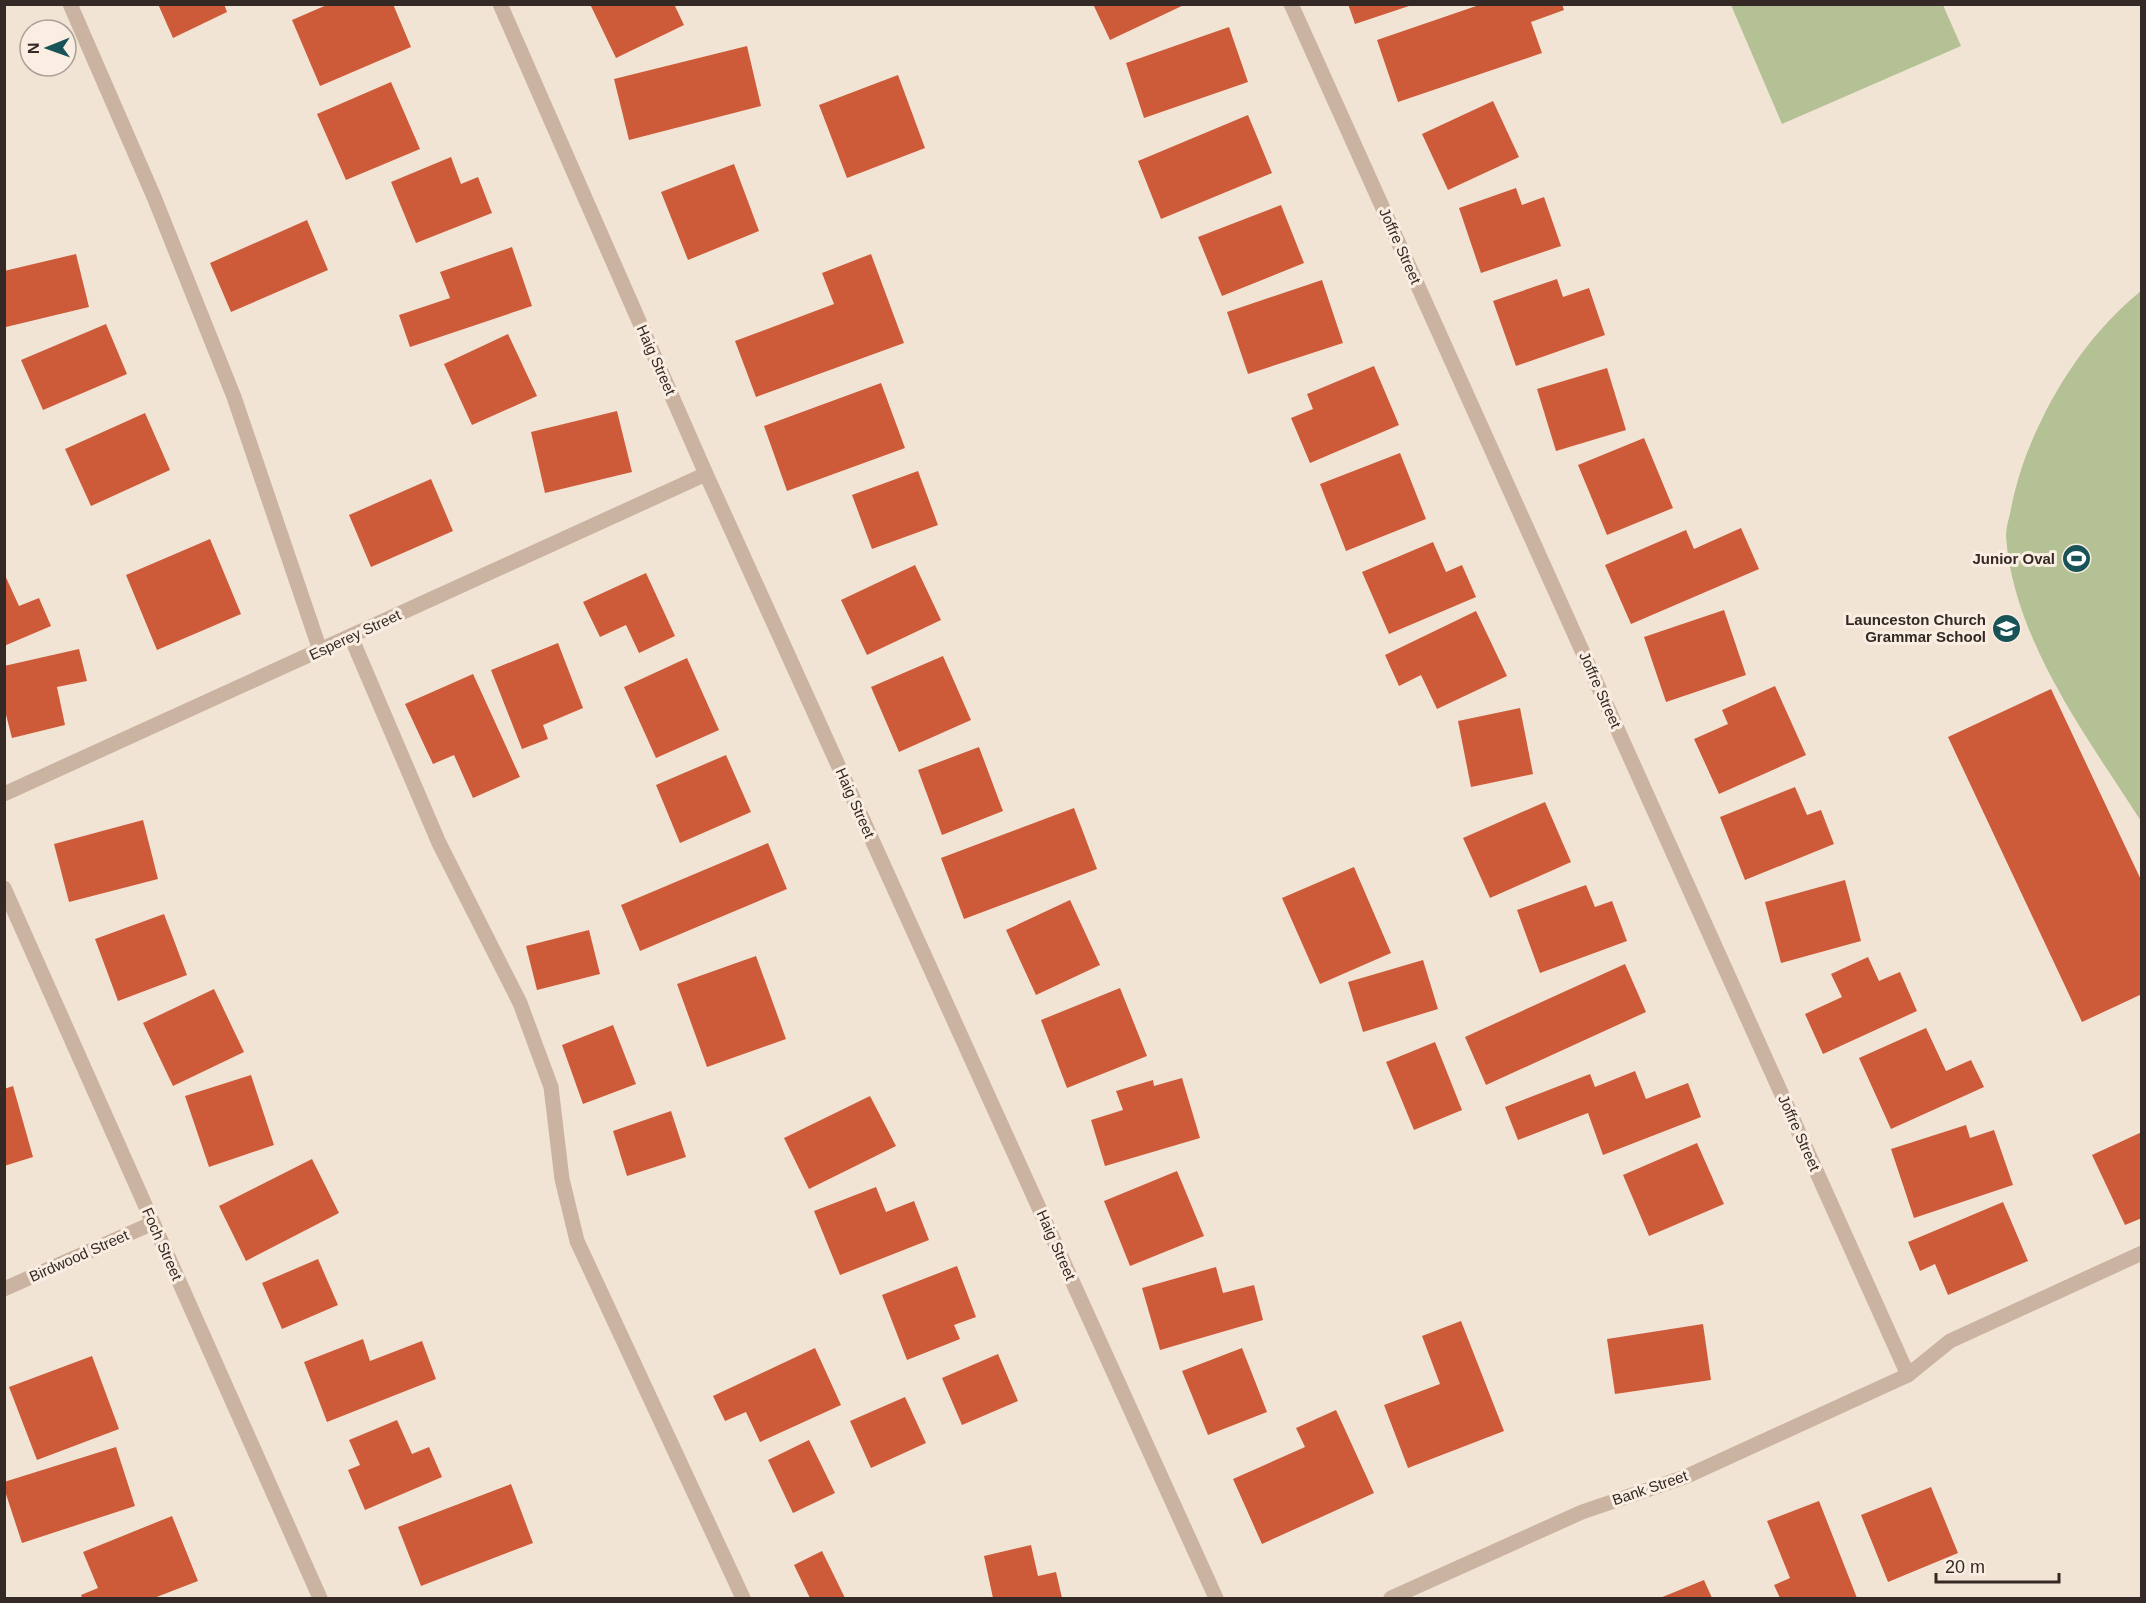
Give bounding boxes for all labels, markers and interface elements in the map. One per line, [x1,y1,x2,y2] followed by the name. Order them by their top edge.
[18,18,78,78] north arrow
[25,42,42,54] text: N
[1376,205,1425,287] street label: Joffre Street
[633,322,680,398] street label: Haig Street
[2060,543,2092,575] sports icon: Junior Oval
[1972,550,2055,567] place label: Junior Oval
[306,606,404,663] street label: Esperey Street
[1845,611,1986,645] place label: Launceston Church Grammar School
[1991,613,2023,645] school or university icon: Launceston Church Grammar School
[1576,649,1625,731] street label: Joffre Street
[832,765,879,841] street label: Haig Street
[1775,1092,1824,1174] street label: Joffre Street
[139,1205,186,1283] street label: Foch Street
[1033,1207,1080,1283] street label: Haig Street
[27,1226,132,1285] street label: Birdwood Street
[1610,1466,1690,1508] street label: Bank Street
[1936,1546,2059,1584] scale bar
[1945,1557,1985,1577] text: 20 m

